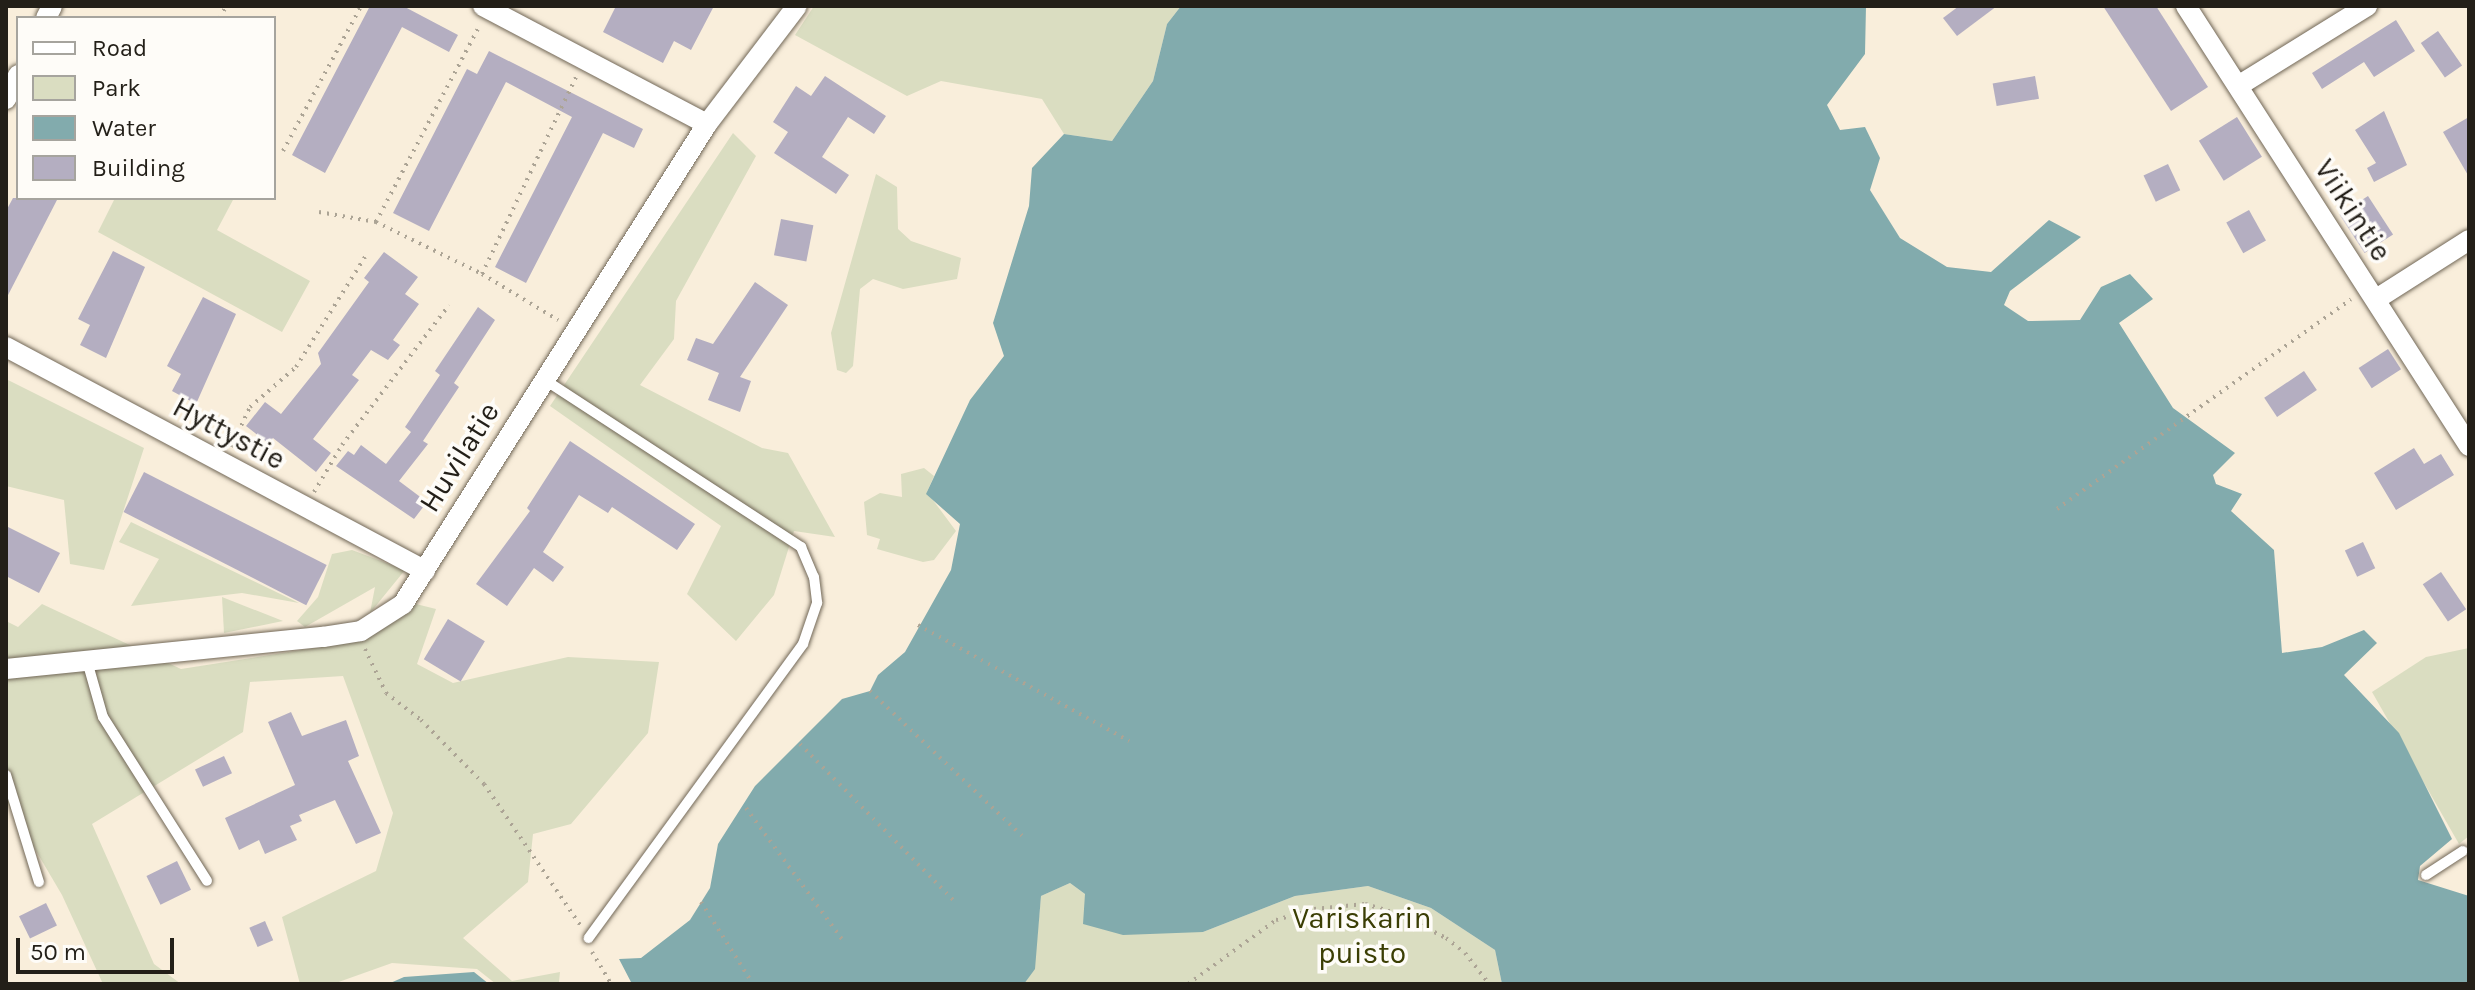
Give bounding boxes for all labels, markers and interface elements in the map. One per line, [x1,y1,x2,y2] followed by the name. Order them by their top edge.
[16,16,276,200] legend
[92,34,147,62] text: Road
[92,74,141,102] text: Park
[92,114,156,142] text: Water
[2307,152,2399,268] street label: Viikintie
[92,154,185,182] text: Building
[167,388,291,478] street label: Hyttystie
[411,395,507,519] street label: Huvilatie
[1292,900,1432,970] park label: Variskarin puisto
[20,922,178,972] scale bar
[30,938,86,966] text: 50 m

